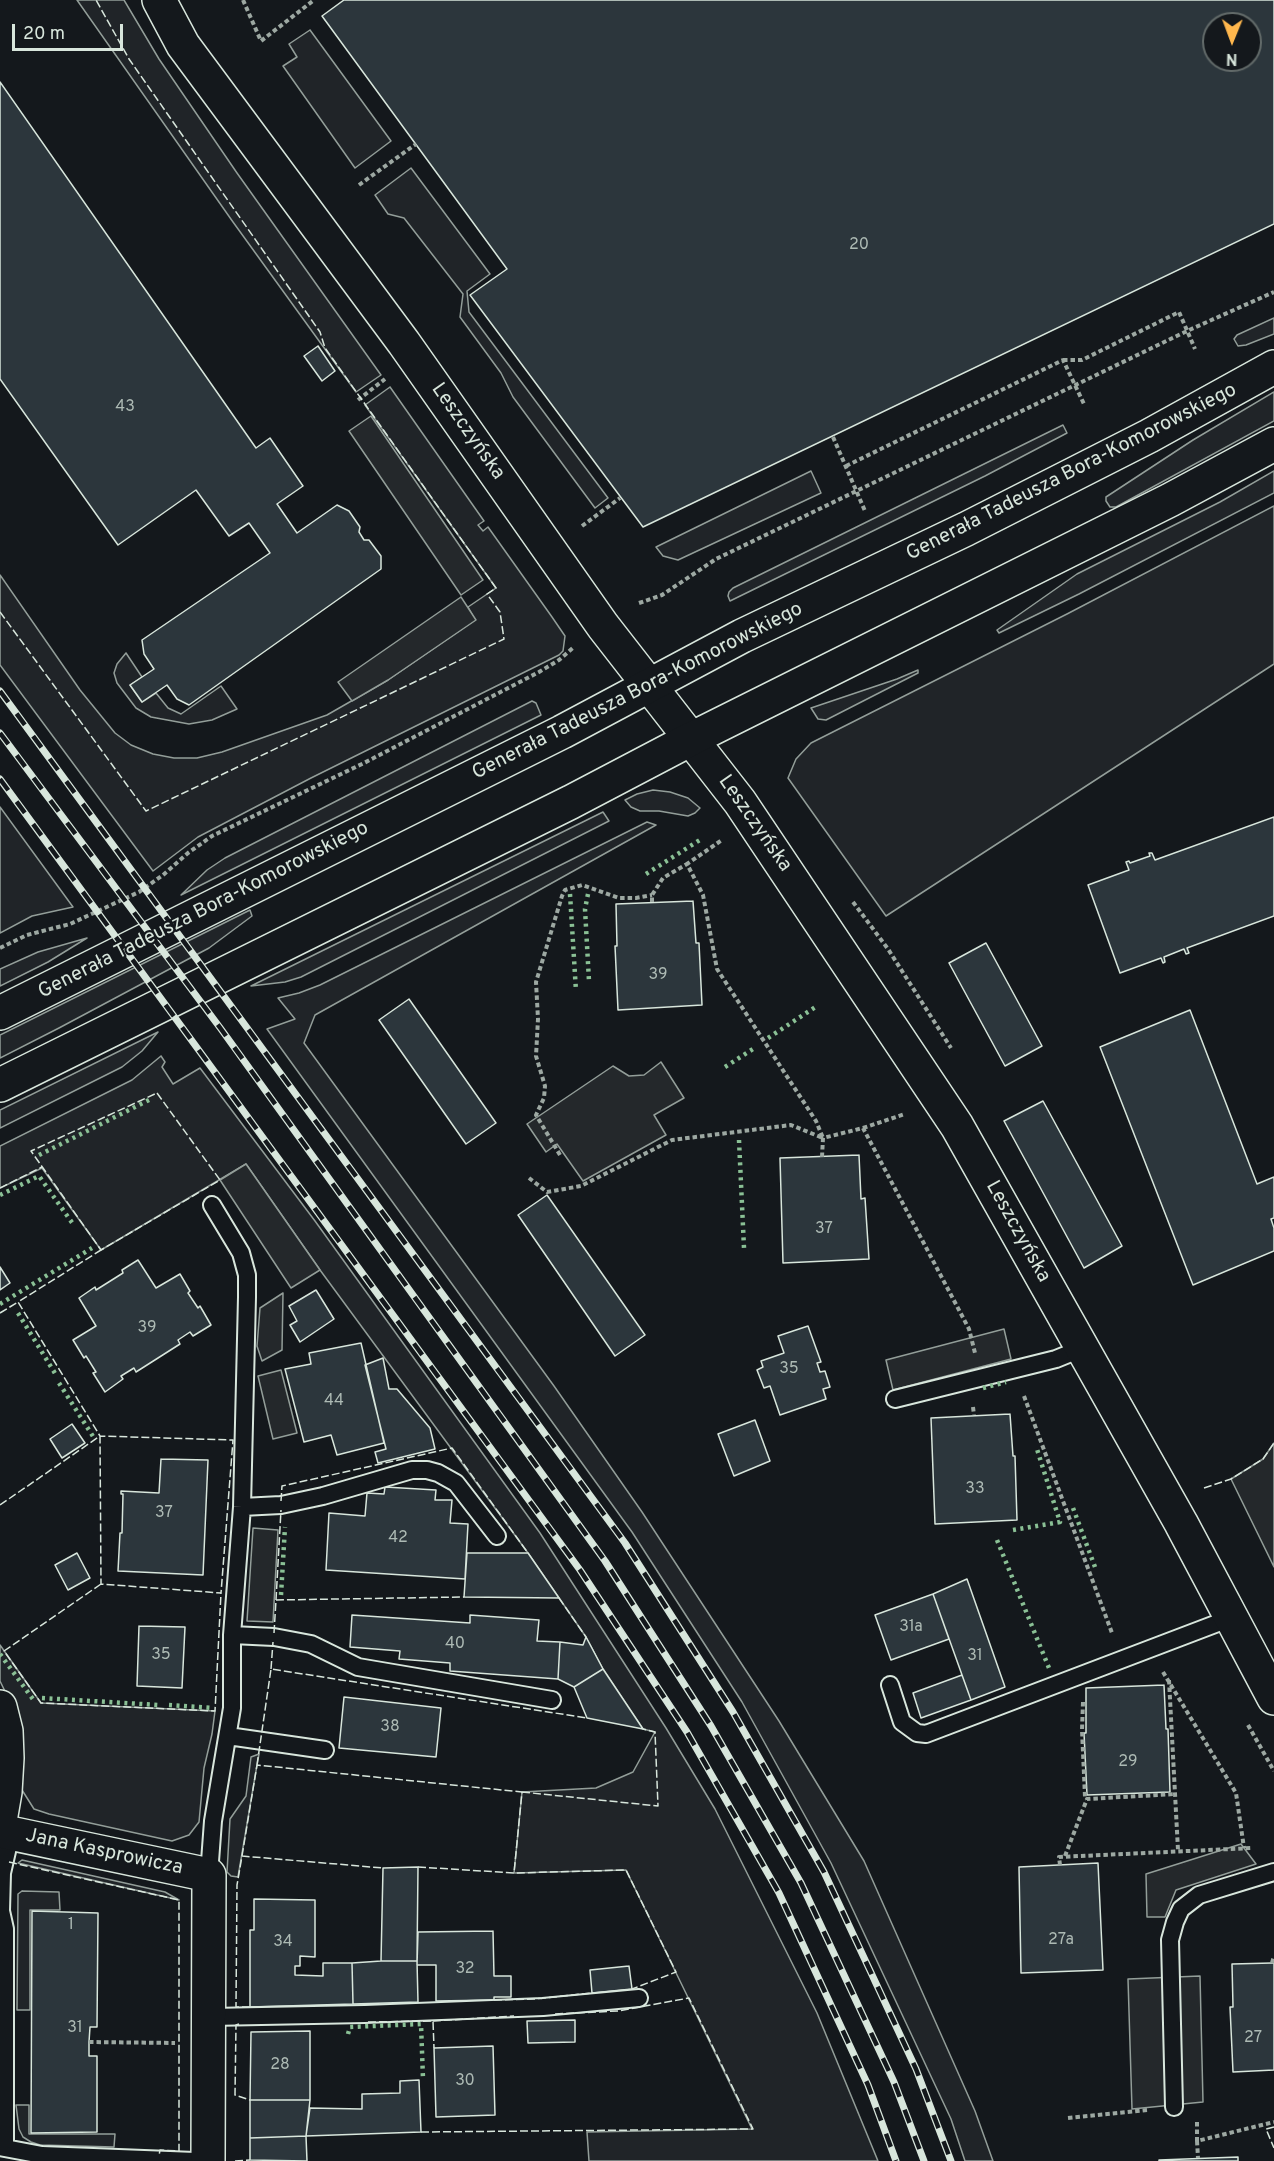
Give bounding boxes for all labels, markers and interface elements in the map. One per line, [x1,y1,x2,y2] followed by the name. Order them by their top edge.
[15,12,126,50] scale bar
[1202,12,1262,72] north arrow
[23,23,65,46] text: 20 m
[1226,48,1238,68] text: N
[849,236,869,256] house number: 20
[425,379,509,485] street label: Leszczyńska
[903,379,1241,567] street label: Generała Tadeusza Bora-Komorowskiego
[115,398,135,418] house number: 43
[469,598,807,786] street label: Generała Tadeusza Bora-Komorowskiego
[712,771,796,877] street label: Leszczyńska
[35,817,373,1005] street label: Generała Tadeusza Bora-Komorowskiego
[649,966,667,986] house number: 39
[979,1177,1055,1287] street label: Leszczyńska
[815,1220,833,1240] house number: 37
[138,1319,156,1339] house number: 39
[779,1360,799,1380] house number: 35
[324,1392,344,1412] house number: 44
[965,1480,985,1500] house number: 33
[155,1504,173,1524] house number: 37
[388,1529,408,1549] house number: 42
[899,1618,923,1638] house number: 31a
[445,1635,465,1655] house number: 40
[151,1646,171,1666] house number: 35
[967,1647,983,1667] house number: 31
[380,1718,400,1738] house number: 38
[1118,1753,1138,1773] house number: 29
[23,1825,185,1881] street label: Jana Kasprowicza
[68,1916,74,1936] house number: 1
[1048,1931,1074,1951] house number: 27a
[273,1933,293,1953] house number: 34
[455,1960,475,1980] house number: 32
[67,2019,83,2039] house number: 31
[1244,2029,1262,2049] house number: 27
[270,2056,290,2076] house number: 28
[455,2072,475,2092] house number: 30

